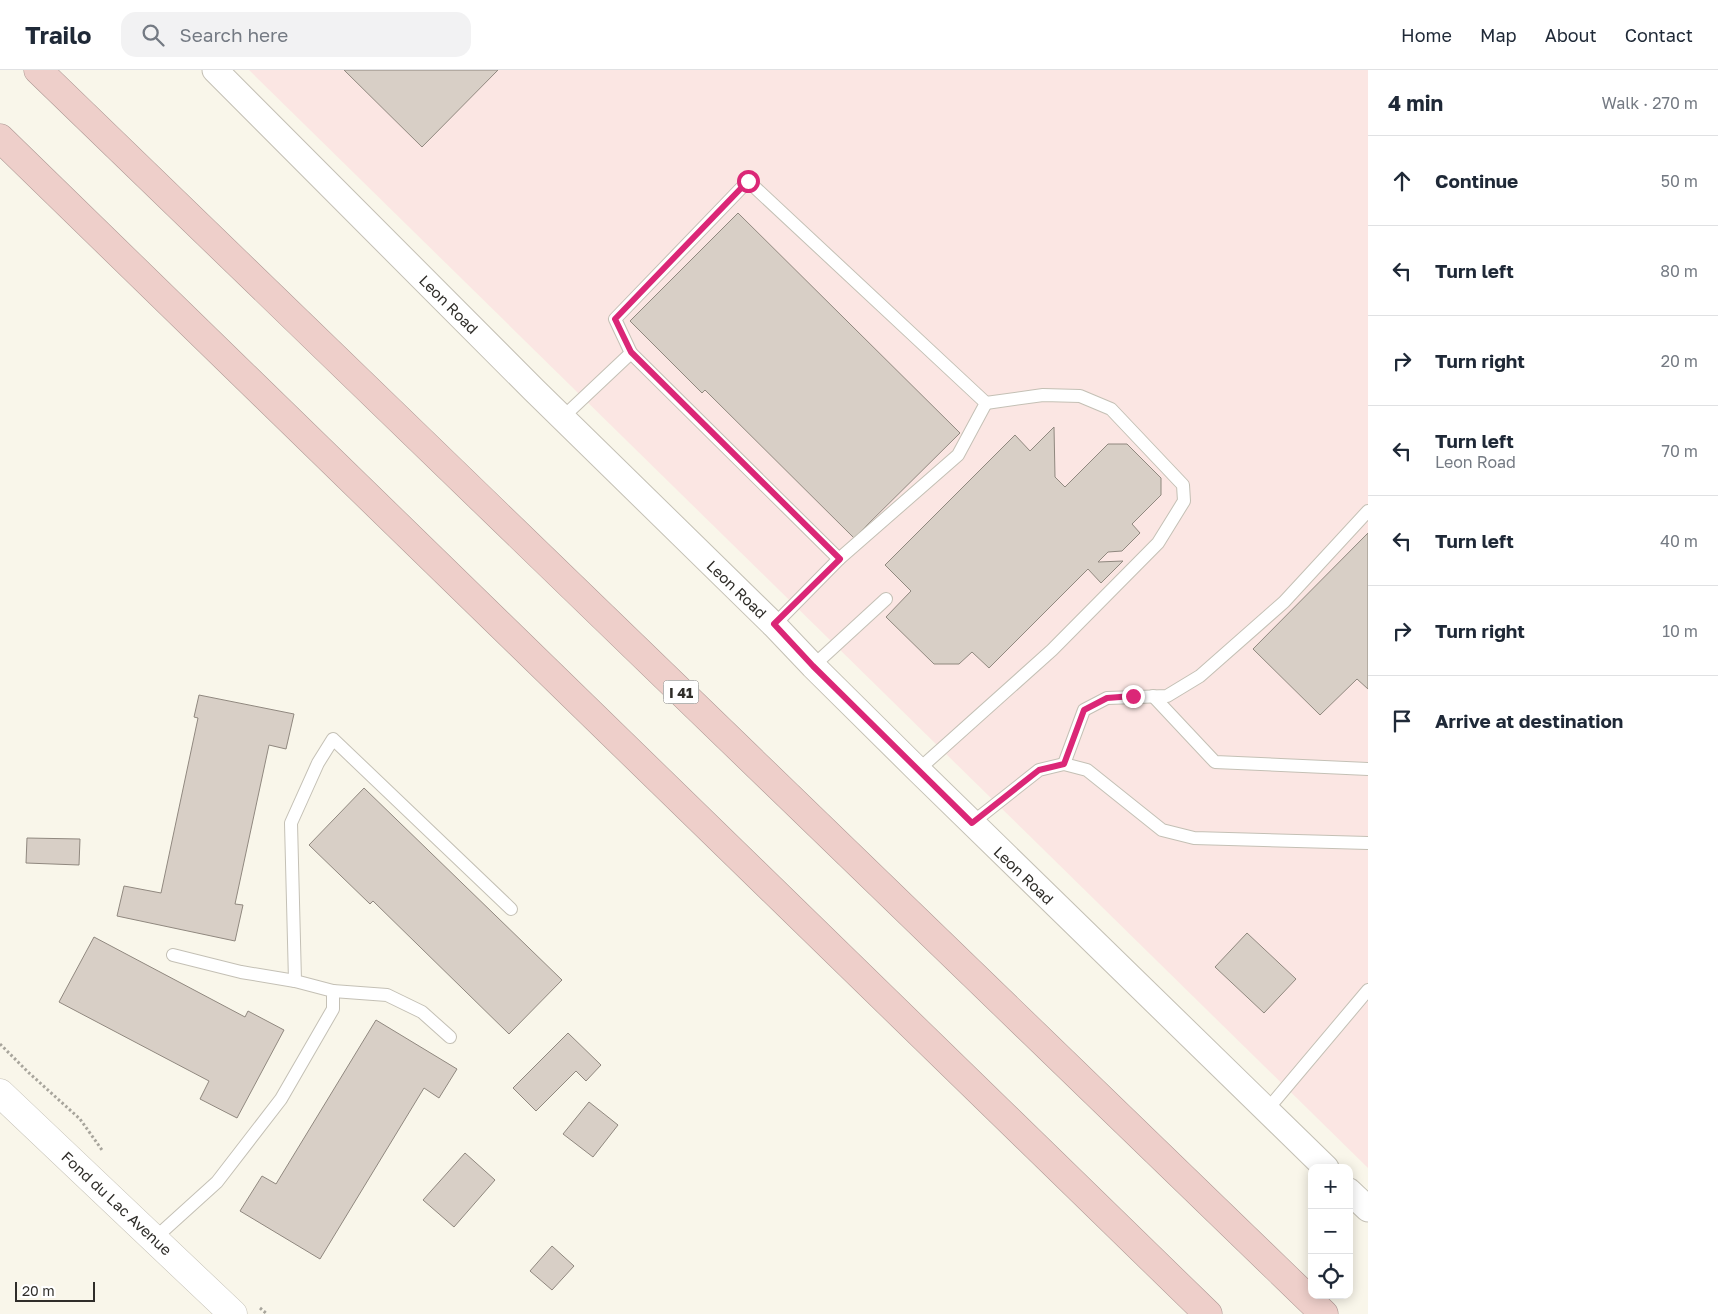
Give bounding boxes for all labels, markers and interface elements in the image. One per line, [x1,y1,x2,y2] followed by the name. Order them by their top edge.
[121,12,471,57] search box
[25,20,91,49] text: Trailo
[139,21,167,49] icon: search
[179,23,288,46] text: Search here
[1401,24,1452,46] text: Home
[1480,24,1517,46] text: Map
[1545,24,1597,46] text: About
[1625,24,1693,46] text: Contact
[1388,90,1443,116] text: 4 min
[1601,93,1698,113] text: Walk · 270 m
[1388,167,1416,195] icon: ahead
[1435,169,1518,192] text: Continue
[737,170,760,193] route start
[1661,171,1698,191] text: 50 m
[1388,257,1416,285] icon: left
[1435,259,1514,282] text: Turn left
[1660,261,1698,281] text: 80 m
[416,271,482,337] street label: Leon Road
[1388,347,1416,375] icon: right
[1435,349,1525,372] text: Turn right
[1661,351,1698,371] text: 20 m
[1435,429,1514,452] text: Turn left
[1388,437,1416,465] icon: left
[1661,441,1698,461] text: 70 m
[1435,452,1516,472] text: Leon Road
[1388,527,1416,555] icon: left
[1435,529,1514,552] text: Turn left
[1660,531,1698,551] text: 40 m
[703,556,771,622] street label: Leon Road
[1388,617,1416,645] icon: right
[1435,619,1525,642] text: Turn right
[1662,621,1698,641] text: 10 m
[664,680,698,704] road number: I 41
[1122,685,1145,708] route end
[1388,707,1416,735] icon: arrive
[1435,709,1623,732] text: Arrive at destination
[990,842,1058,908] street label: Leon Road
[58,1147,176,1259] street label: Fond du Lac Avenue
[1308,1164,1353,1299] map controls
[1308,1164,1353,1209] button: +
[1308,1209,1353,1254] button: −
[1308,1254,1353,1299] button: locate
[15,1279,95,1302] scale bar
[22,1282,55,1299] text: 20 m

